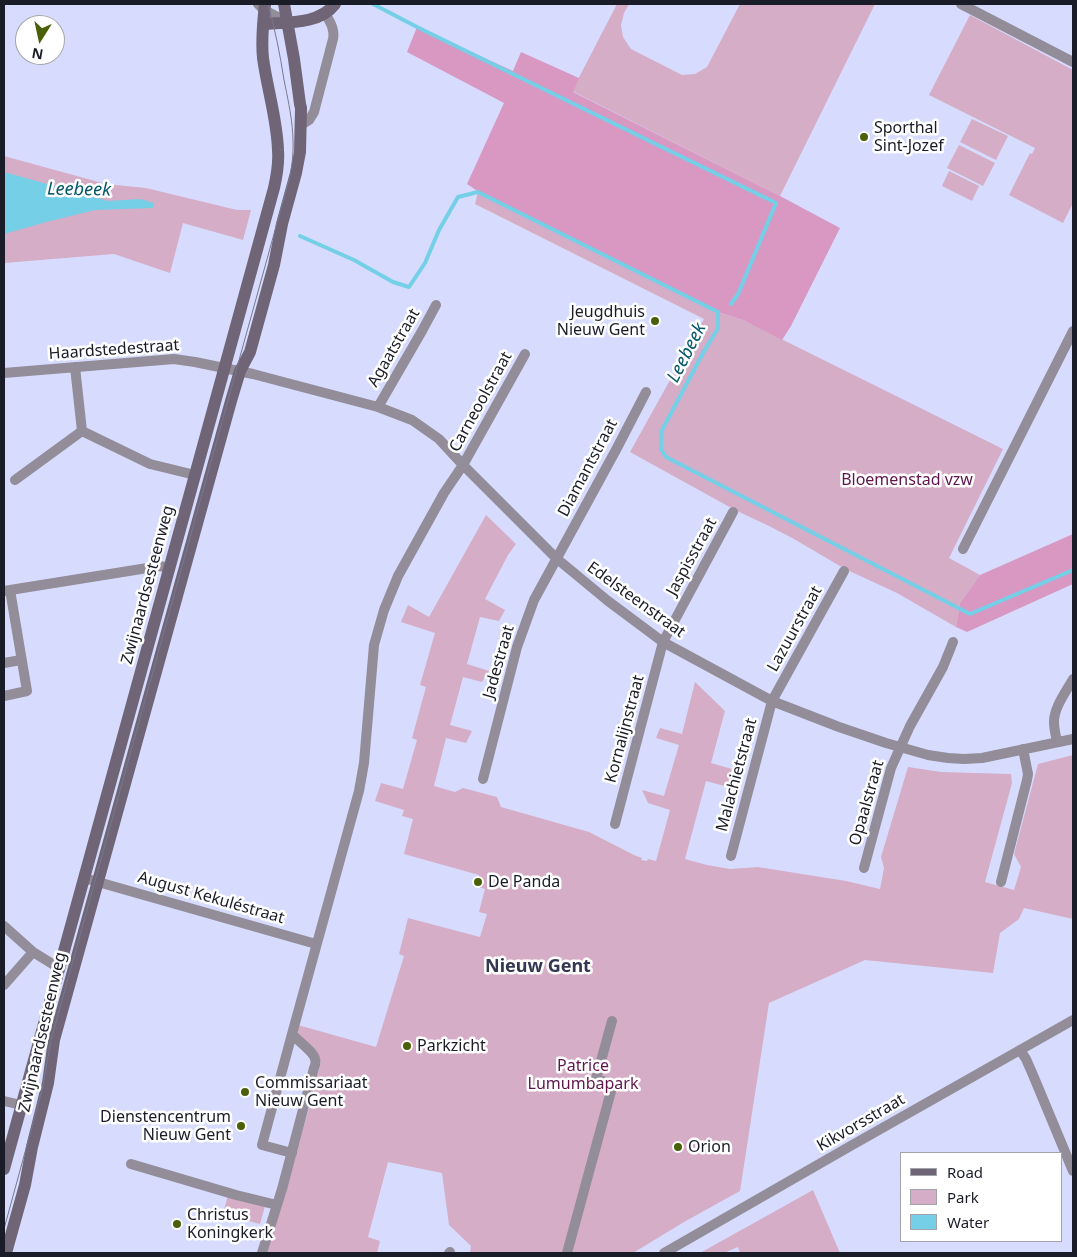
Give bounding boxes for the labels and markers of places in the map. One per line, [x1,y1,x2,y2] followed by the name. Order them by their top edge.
[874,118,944,156] place label: Sporthal Sint-Jozef
[858,131,870,143] marker: Sporthal Sint-Jozef
[557,302,645,340] place label: Jeugdhuis Nieuw Gent
[649,315,661,327] marker: Jeugdhuis Nieuw Gent
[488,872,560,892] place label: De Panda
[472,876,484,888] marker: De Panda
[417,1036,486,1056] place label: Parkzicht
[401,1040,413,1052] marker: Parkzicht
[255,1073,368,1111] place label: Commissariaat Nieuw Gent
[239,1086,251,1098] marker: Commissariaat Nieuw Gent
[100,1107,231,1145] place label: Dienstencentrum Nieuw Gent
[235,1120,247,1132] marker: Dienstencentrum Nieuw Gent
[688,1137,731,1157] place label: Orion
[672,1141,684,1153] marker: Orion
[187,1205,273,1243] place label: Christus Koningkerk
[171,1218,183,1230] marker: Christus Koningkerk

